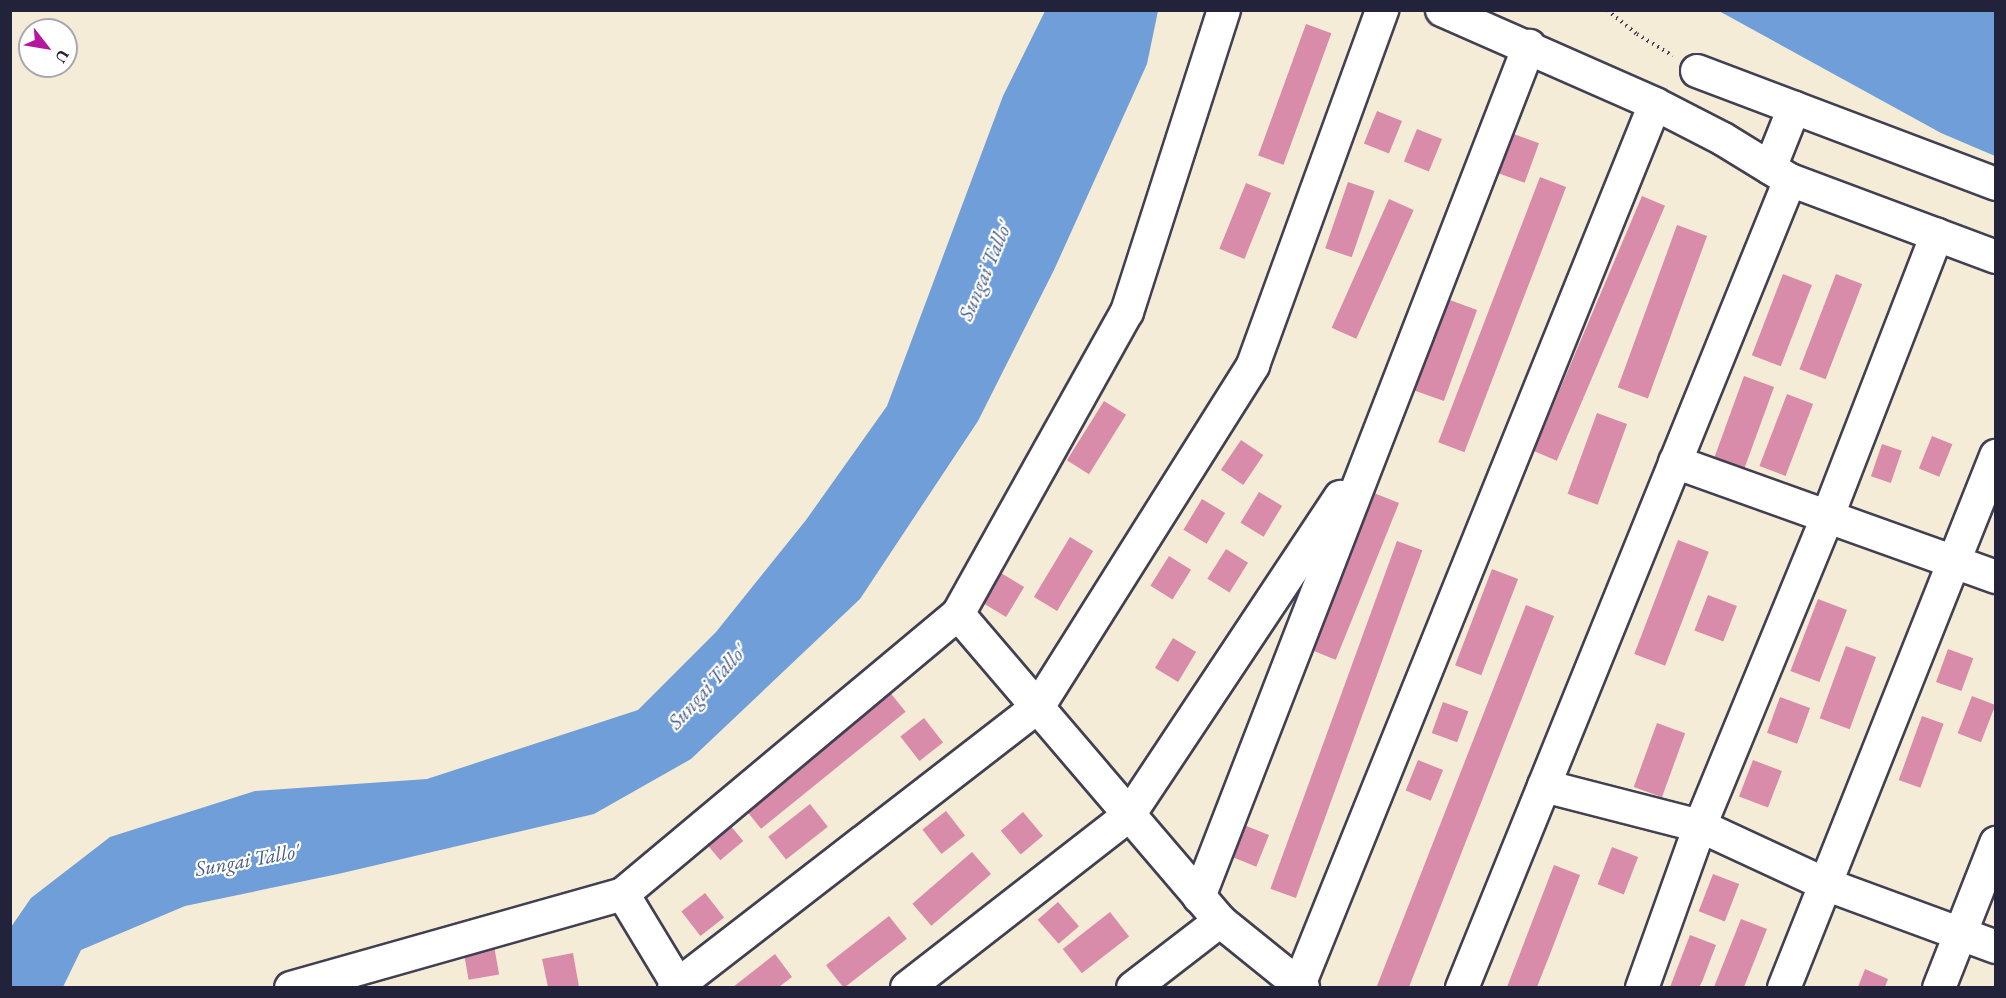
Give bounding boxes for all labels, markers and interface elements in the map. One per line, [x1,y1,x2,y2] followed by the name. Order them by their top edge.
[18,18,78,78] north arrow
[50,46,74,67] text: U
[953,218,1017,324] water label: Sungai Tallo'
[663,640,751,734] water label: Sungai Tallo'
[193,838,301,882] water label: Sungai Tallo'

